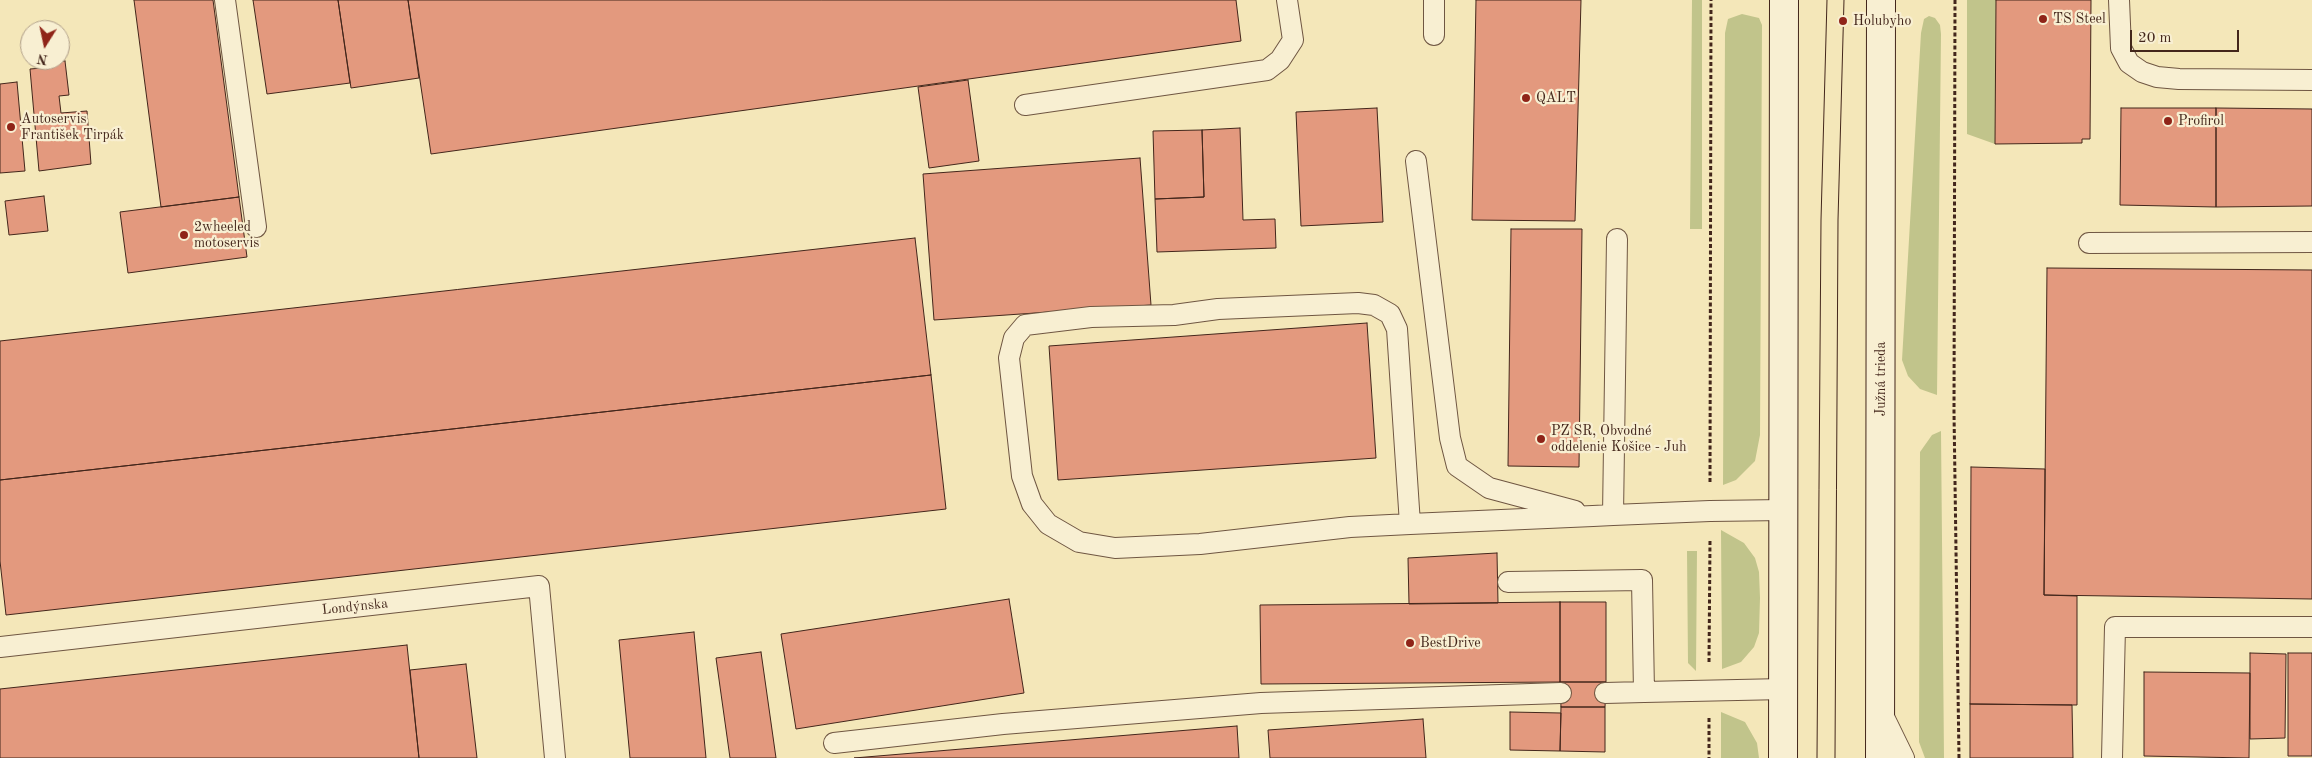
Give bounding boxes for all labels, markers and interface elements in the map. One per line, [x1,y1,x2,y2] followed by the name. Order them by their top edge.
[2053,11,2106,27] place label: TS Steel
[1853,13,1911,29] place label: Holubyho
[2037,13,2049,25] marker: TS Steel
[1837,15,1849,27] marker: Holubyho
[20,20,70,70] north arrow
[2132,20,2241,52] scale bar
[2138,31,2172,46] text: 20 m
[36,51,49,67] text: N
[1536,90,1576,106] place label: QALT
[1520,92,1532,104] marker: QALT
[21,111,124,144] place label: Autoservis František Tirpák
[2178,113,2224,129] place label: Profirol
[2162,115,2174,127] marker: Profirol
[5,121,17,133] marker: Autoservis František Tirpák
[194,219,259,252] place label: 2wheeled motoservis
[178,229,190,241] marker: 2wheeled motoservis
[1873,342,1889,416] street label: Južná trieda
[1551,423,1687,456] place label: PZ SR, Obvodné oddelenie Košice - Juh
[1535,433,1547,445] marker: PZ SR, Obvodné oddelenie Košice - Juh
[321,595,389,619] street label: Londýnska
[1420,635,1481,651] place label: BestDrive
[1404,637,1416,649] marker: BestDrive

